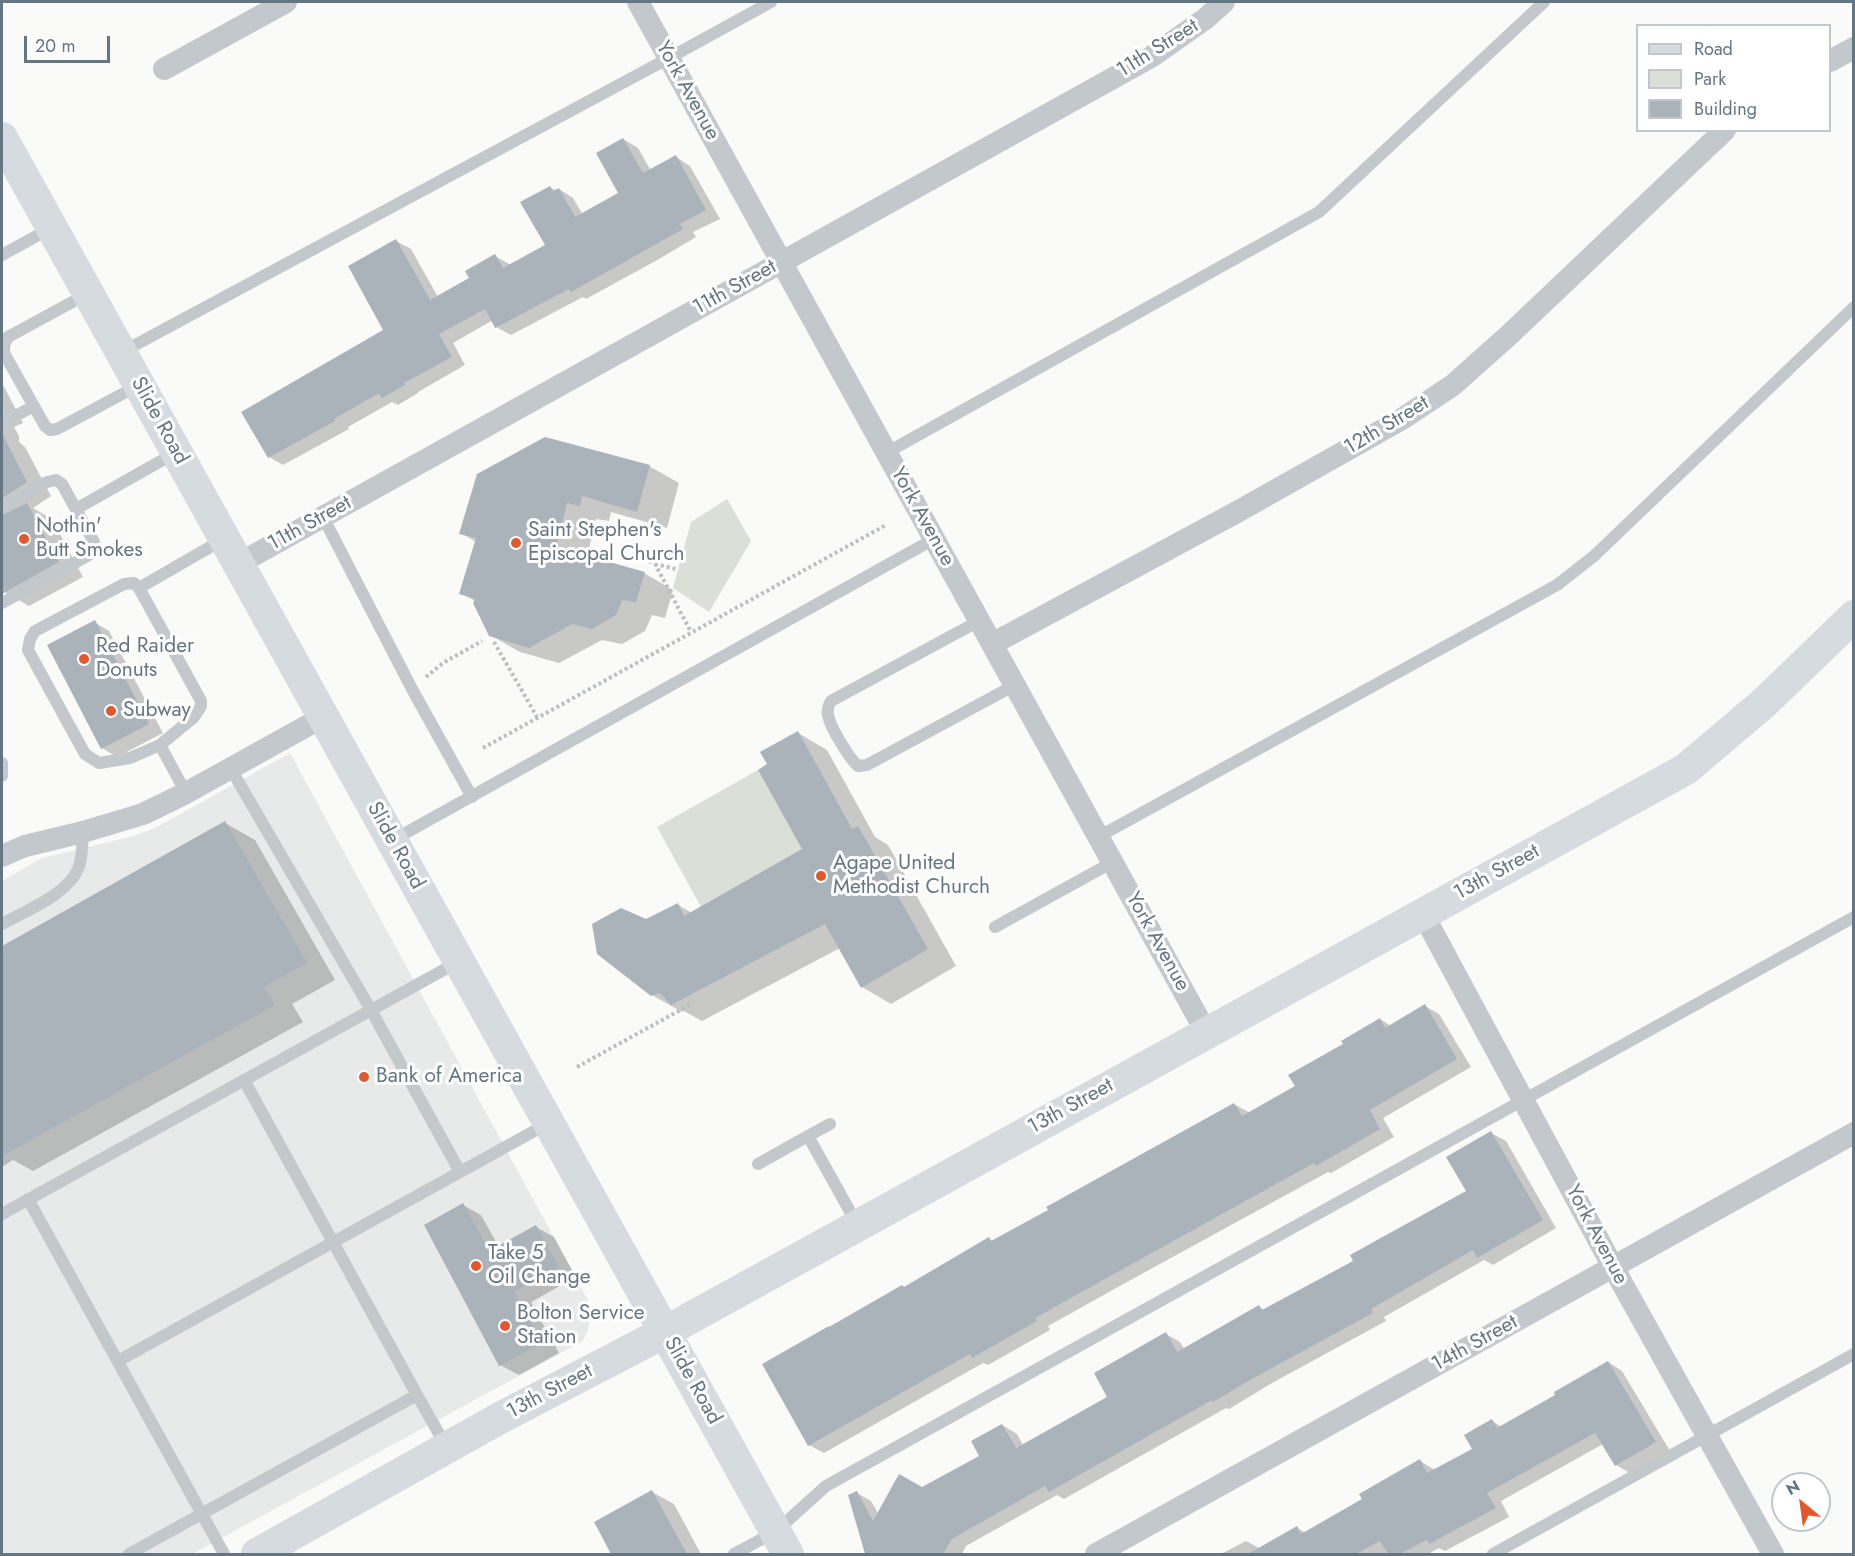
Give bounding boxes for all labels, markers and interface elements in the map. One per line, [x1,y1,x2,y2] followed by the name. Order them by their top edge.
[1113,14,1203,84] street label: 11th Street
[27,24,112,62] scale bar
[1636,24,1831,132] legend
[35,33,75,59] text: 20 m
[1694,36,1733,62] text: Road
[649,37,725,145] street label: York Avenue
[1694,66,1726,92] text: Park
[1694,96,1757,122] text: Building
[689,255,781,321] street label: 11th Street
[125,373,193,469] street label: Slide Road
[1340,391,1434,461] street label: 12th Street
[884,463,960,571] street label: York Avenue
[264,491,356,557] street label: 11th Street
[36,514,143,564] place label: Nothin' Butt Smokes
[528,518,685,568] place label: Saint Stephen's Episcopal Church
[17,532,31,546] marker: Nothin' Butt Smokes
[509,536,523,550] marker: Saint Stephen's Episcopal Church
[96,634,194,684] place label: Red Raider Donuts
[77,652,91,666] marker: Red Raider Donuts
[123,698,191,724] place label: Subway
[104,704,118,718] marker: Subway
[361,798,429,894] street label: Slide Road
[1450,839,1544,907] street label: 13th Street
[833,851,990,901] place label: Agape United Methodist Church
[814,869,828,883] marker: Agape United Methodist Church
[1119,888,1195,996] street label: York Avenue
[376,1064,522,1090] place label: Bank of America
[357,1070,371,1084] marker: Bank of America
[1024,1073,1118,1141] street label: 13th Street
[1559,1181,1633,1289] street label: York Avenue
[488,1241,591,1291] place label: Take 5 Oil Change
[469,1259,483,1273] marker: Take 5 Oil Change
[517,1301,645,1351] place label: Bolton Service Station
[1428,1310,1522,1378] street label: 14th Street
[498,1319,512,1333] marker: Bolton Service Station
[658,1333,726,1429] street label: Slide Road
[503,1359,597,1425] street label: 13th Street
[1771,1472,1831,1532] north arrow
[1782,1474,1804,1501] text: N

